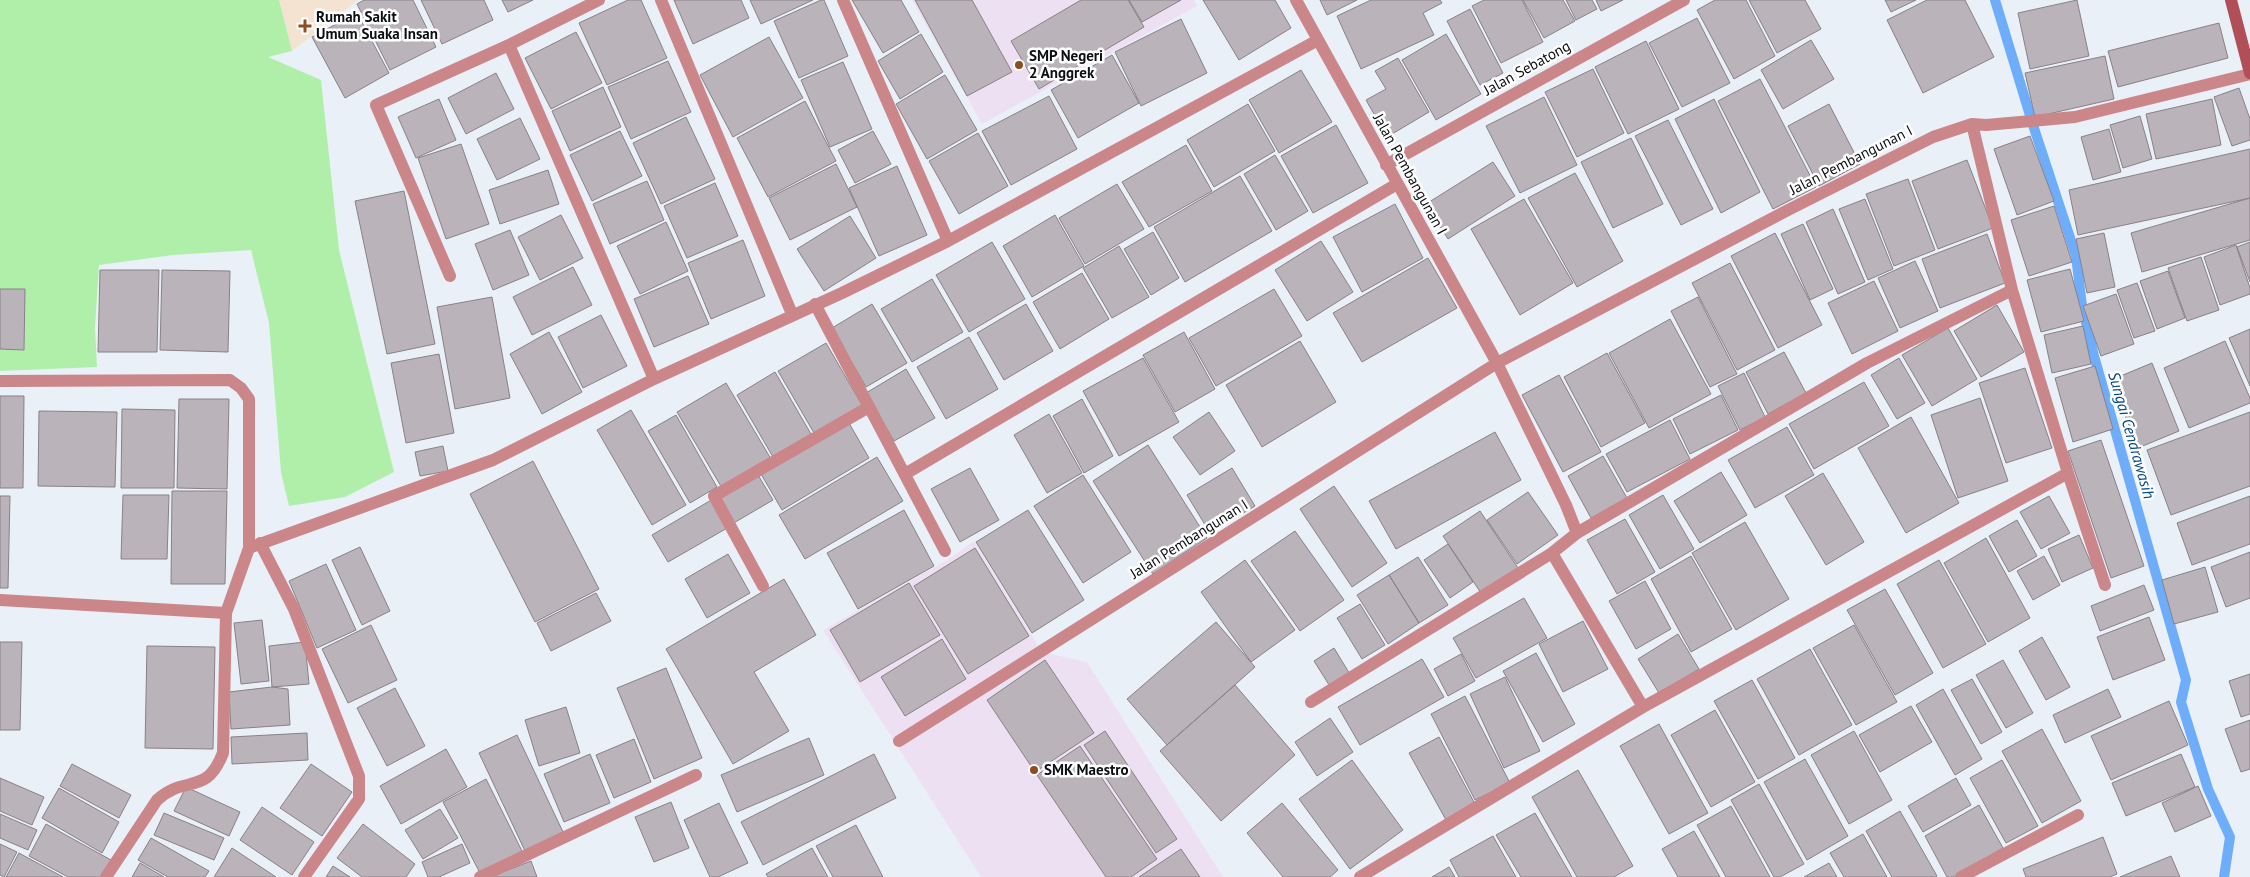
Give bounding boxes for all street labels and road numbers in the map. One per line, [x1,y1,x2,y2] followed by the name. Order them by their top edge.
[1479,36,1573,100] street label: Jalan Sebatong
[1369,109,1452,238] street label: Jalan Pembangunan I
[1785,120,1915,199] street label: Jalan Pembangunan I
[1125,495,1251,583] street label: Jalan Pembangunan I

